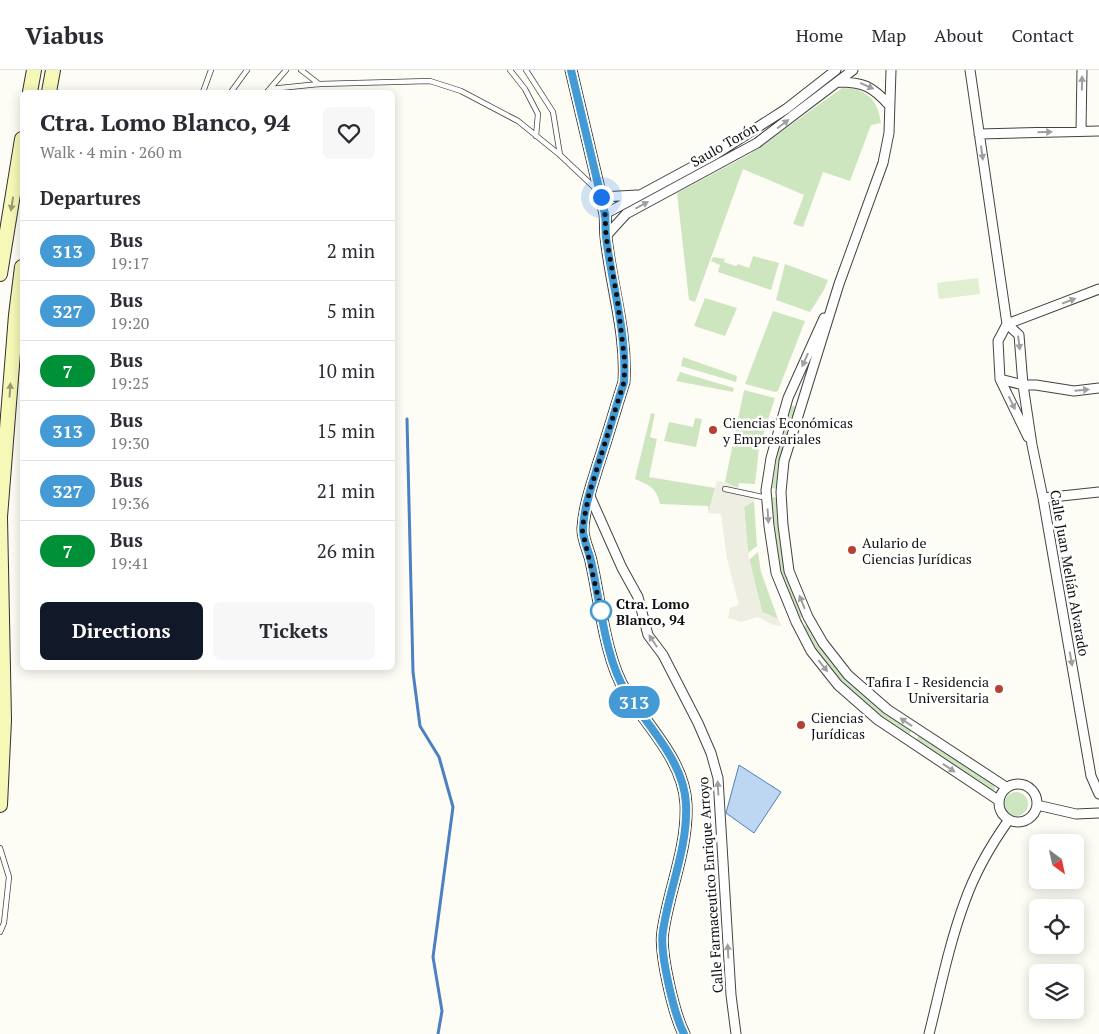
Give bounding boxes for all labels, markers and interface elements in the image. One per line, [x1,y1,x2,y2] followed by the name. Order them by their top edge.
[25,19,104,51] text: Viabus
[796,23,843,47] text: Home
[871,23,906,47] text: Map
[934,23,983,47] text: About
[1011,23,1074,47] text: Contact
[1078,75,1086,91] one-way arrow
[860,83,874,91] one-way arrow
[40,106,290,138] text: Ctra. Lomo Blanco, 94
[323,107,375,159] button: heart
[687,117,762,171] street label: Saulo Torón
[776,118,789,129] one-way arrow
[1037,128,1053,136] one-way arrow
[40,141,182,163] text: Walk · 4 min · 260 m
[978,145,986,161] one-way arrow
[40,185,141,210] text: Departures
[589,185,614,210] your location
[8,196,16,212] one-way arrow
[635,201,650,209] one-way arrow
[110,227,143,252] text: Bus
[327,238,375,263] text: 2 min
[52,239,83,263] text: 313
[110,252,149,274] text: 19:17
[110,287,143,312] text: Bus
[1062,297,1077,305] one-way arrow
[327,298,375,323] text: 5 min
[52,299,83,323] text: 327
[110,312,149,334] text: 19:20
[1015,336,1023,352] one-way arrow
[110,347,143,372] text: Bus
[801,353,809,367] one-way arrow
[317,358,375,383] text: 10 min
[62,359,73,383] text: 7
[110,372,149,394] text: 19:25
[6,381,14,397] one-way arrow
[1074,386,1090,394] one-way arrow
[1008,396,1016,410] one-way arrow
[110,407,143,432] text: Bus
[722,413,853,448] place label: Ciencias Económicas y Empresariales
[317,418,375,443] text: 15 min
[52,419,83,443] text: 313
[707,424,719,436] marker: Ciencias Económicas y Empresariales
[110,432,149,454] text: 19:30
[110,467,143,492] text: Bus
[317,478,375,503] text: 21 min
[52,479,83,503] text: 327
[1046,488,1094,658] street label: Calle Juan Melián Alvarado
[110,492,149,514] text: 19:36
[764,509,772,525] one-way arrow
[110,527,143,552] text: Bus
[862,533,972,568] place label: Aulario de Ciencias Jurídicas
[317,538,375,563] text: 26 min
[62,539,73,563] text: 7
[846,544,858,556] marker: Aulario de Ciencias Jurídicas
[110,552,149,574] text: 19:41
[616,594,689,629] place label: Ctra. Lomo Blanco, 94
[797,594,805,609] one-way arrow
[590,600,612,622] marker: Ctra. Lomo Blanco, 94
[40,602,203,660] button: Directions
[213,602,375,660] button: Tickets
[648,635,658,648] one-way arrow
[1067,651,1075,667] one-way arrow
[818,659,829,672] one-way arrow
[866,672,989,707] place label: Tafira I - Residencia Universitaria
[993,683,1005,695] marker: Tafira I - Residencia Universitaria
[605,686,663,718] line badge: 313
[619,690,649,714] text: 313
[811,708,865,743] place label: Ciencias Jurídicas
[900,717,913,727] one-way arrow
[795,719,807,731] marker: Ciencias Jurídicas
[943,763,956,772] one-way arrow
[693,776,727,994] street label: Calle Farmaceutico Enrique Arroyo
[714,780,722,796] one-way arrow
[1029,834,1084,889] north arrow
[1029,834,1084,1019] map controls
[1029,899,1084,954] button: locate
[724,942,732,958] one-way arrow
[1029,964,1084,1019] button: layers

